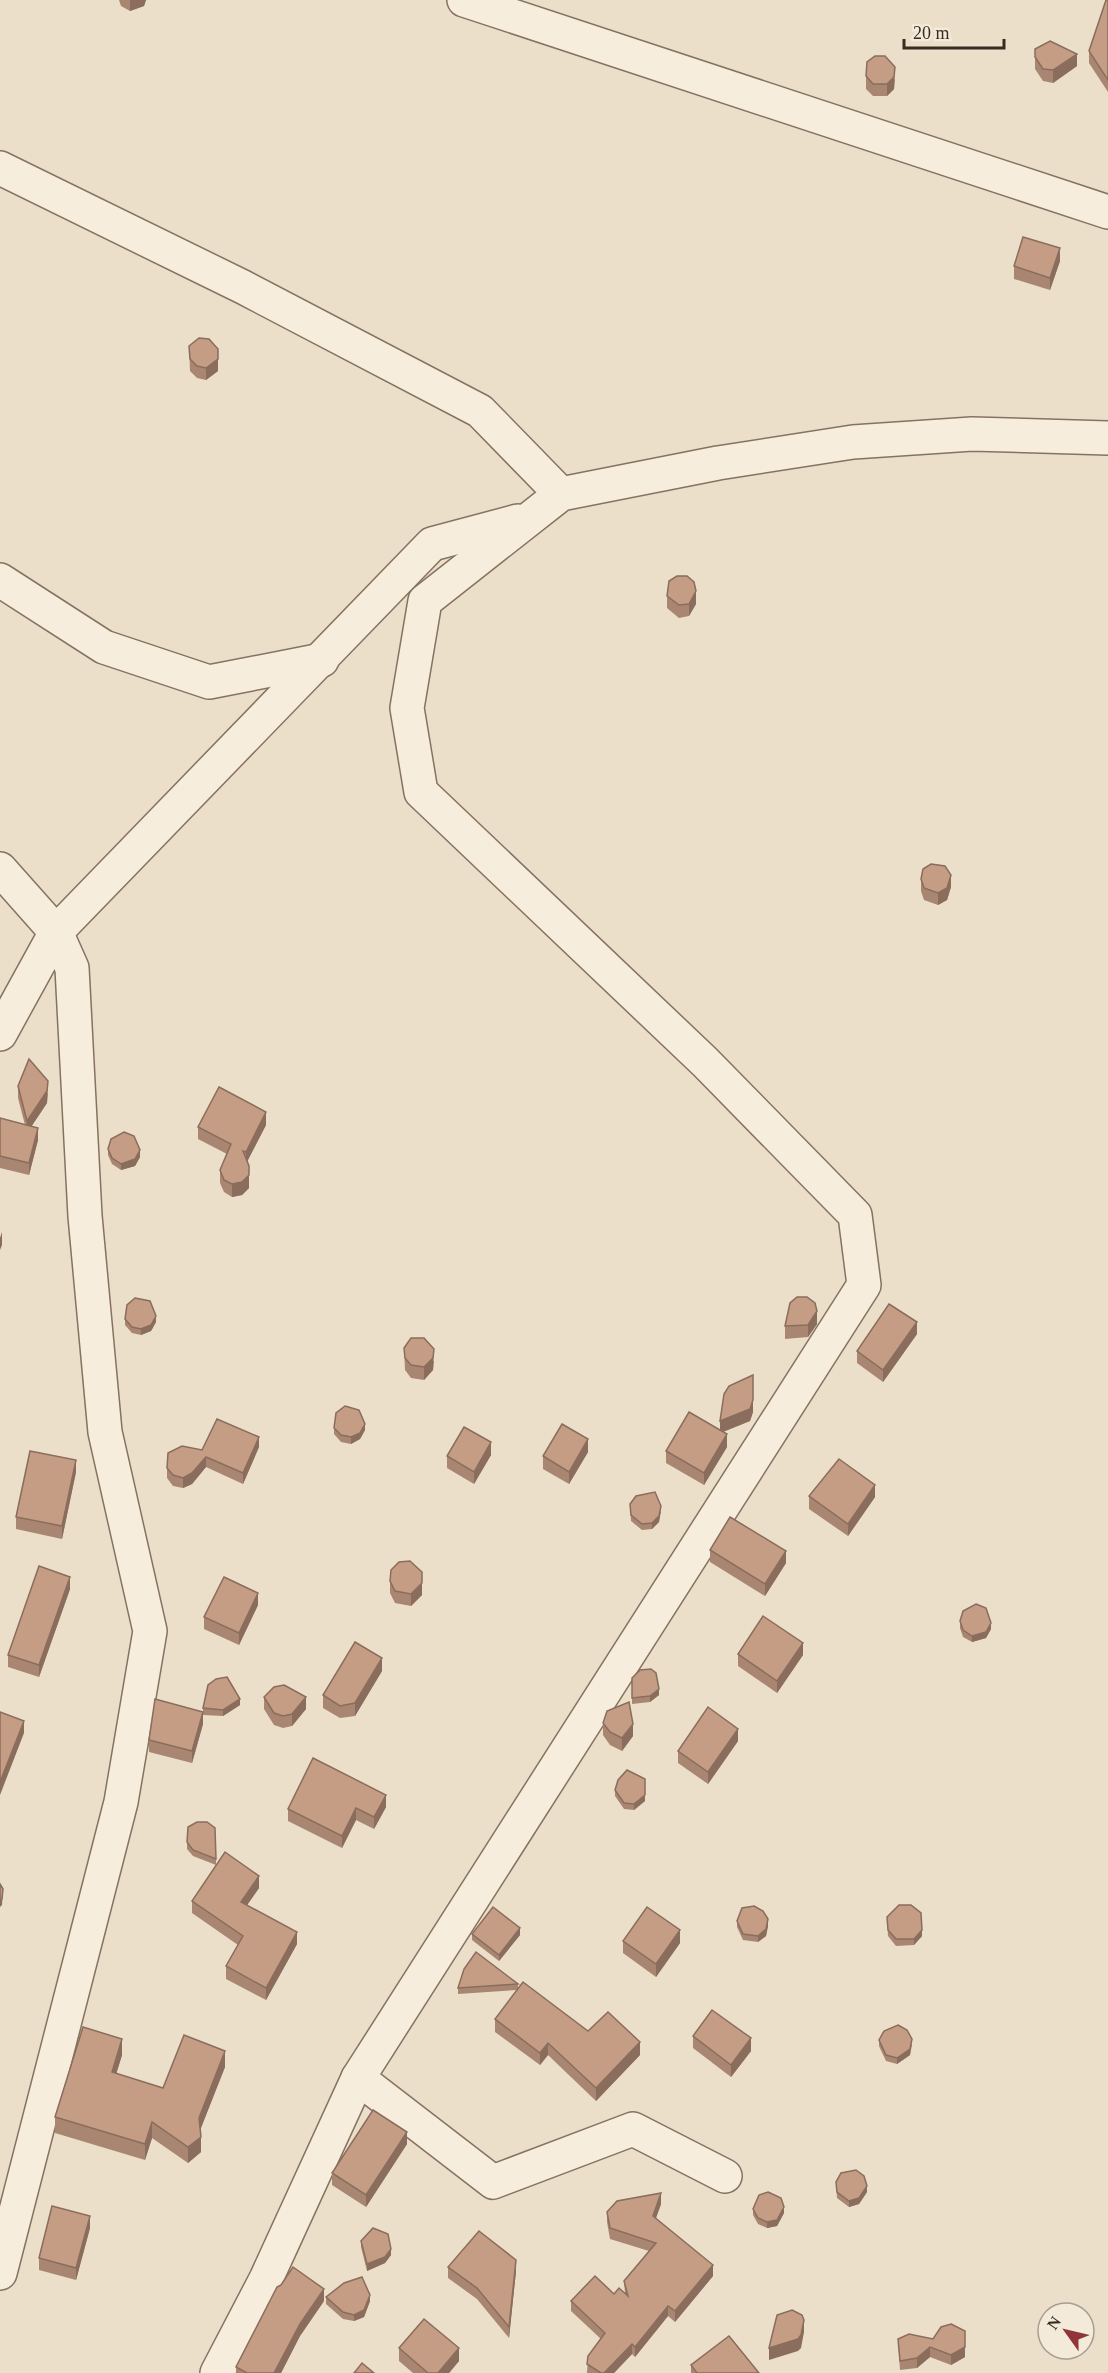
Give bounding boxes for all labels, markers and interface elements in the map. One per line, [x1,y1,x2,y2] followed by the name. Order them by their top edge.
[904,12,1004,50] scale bar
[913,23,950,43] text: 20 m
[1036,2301,1096,2361] north arrow
[1044,2313,1065,2332] text: N

